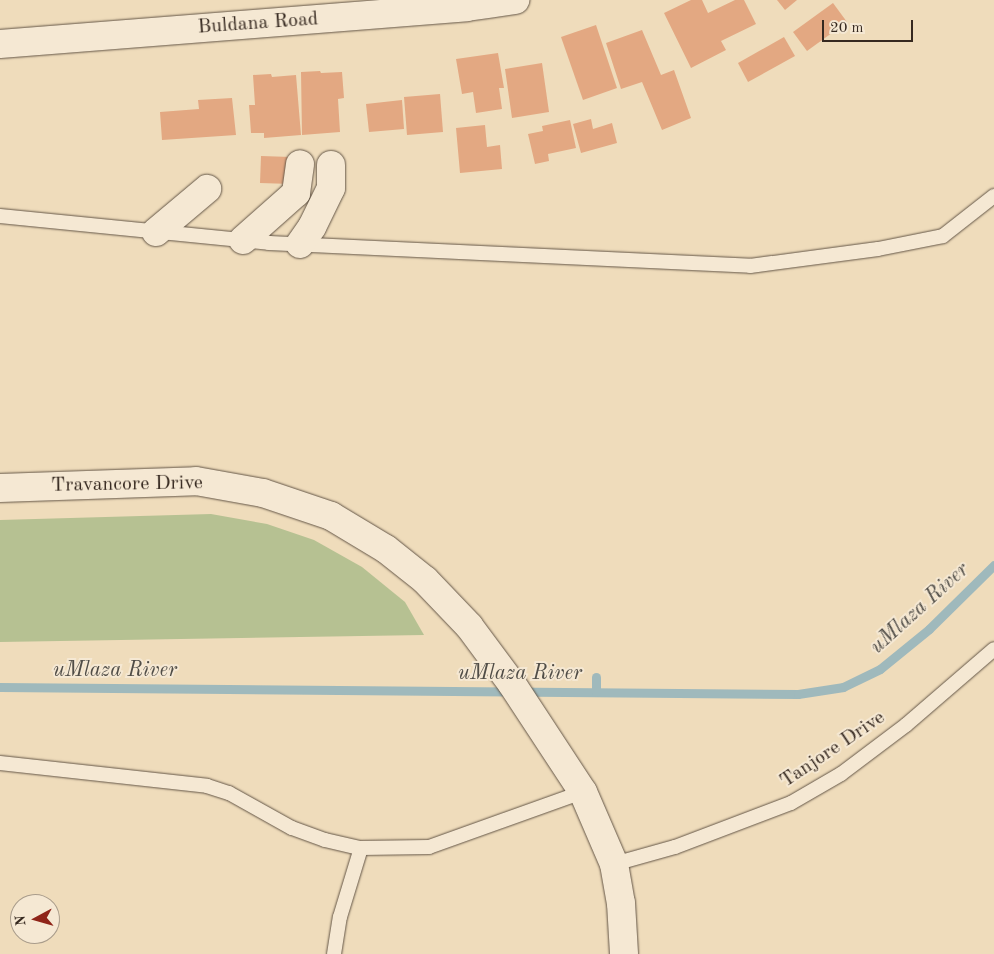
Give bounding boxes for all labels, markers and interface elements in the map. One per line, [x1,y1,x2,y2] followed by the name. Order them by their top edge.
[197,8,319,40] street label: Buldana Road
[824,10,915,42] scale bar
[830,21,864,36] text: 20 m
[51,472,203,498] street label: Travancore Drive
[865,558,975,660] water label: uMlaza River
[53,658,177,684] water label: uMlaza River
[458,661,582,687] water label: uMlaza River
[776,706,890,794] street label: Tanjore Drive
[10,894,60,944] north arrow
[14,914,29,927] text: N

